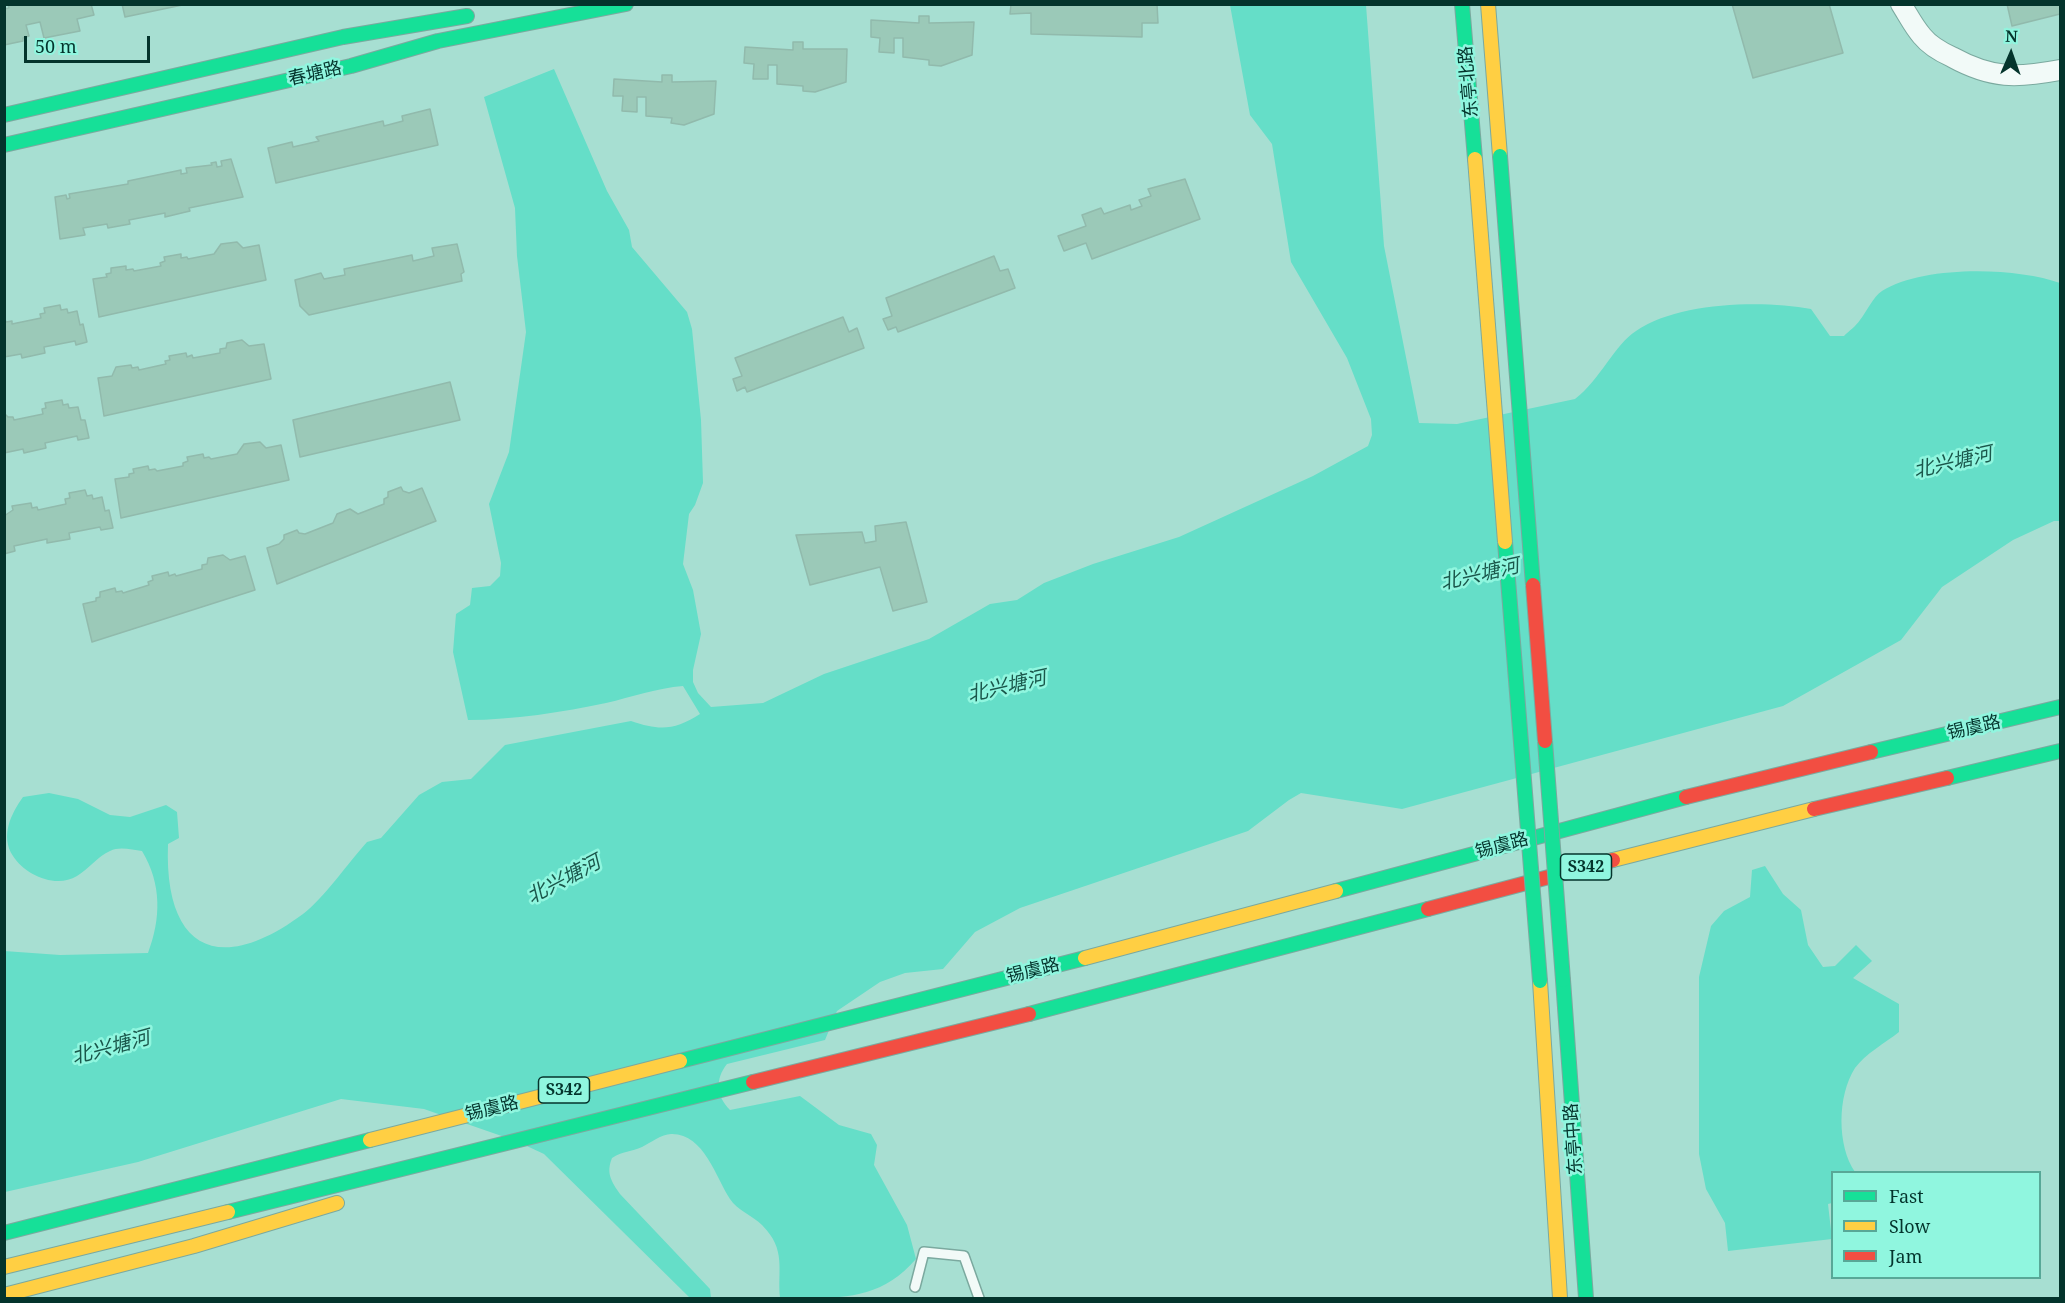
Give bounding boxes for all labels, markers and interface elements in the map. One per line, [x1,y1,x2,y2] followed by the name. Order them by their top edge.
[27,24,153,62] scale bar
[1981,24,2041,84] north arrow
[2005,25,2018,47] text: N
[35,34,77,58] text: 50 m
[1455,45,1483,119] street label: 东亭北路
[286,57,344,91] street label: 春塘路
[1911,442,1995,484] water label: 北兴塘河
[1438,554,1522,596] water label: 北兴塘河
[965,666,1049,708] water label: 北兴塘河
[1945,711,2003,745] street label: 锡虞路
[1473,829,1531,863] street label: 锡虞路
[523,851,605,909] water label: 北兴塘河
[1560,854,1612,880] road number: S342
[1004,954,1062,988] street label: 锡虞路
[69,1026,153,1070] water label: 北兴塘河
[538,1077,590,1103] road number: S342
[463,1092,521,1126] street label: 锡虞路
[1561,1102,1587,1176] street label: 东亭中路
[1831,1171,2041,1279] legend
[1889,1184,1924,1208] text: Fast
[1889,1214,1930,1238] text: Slow
[1889,1244,1923,1268] text: Jam

